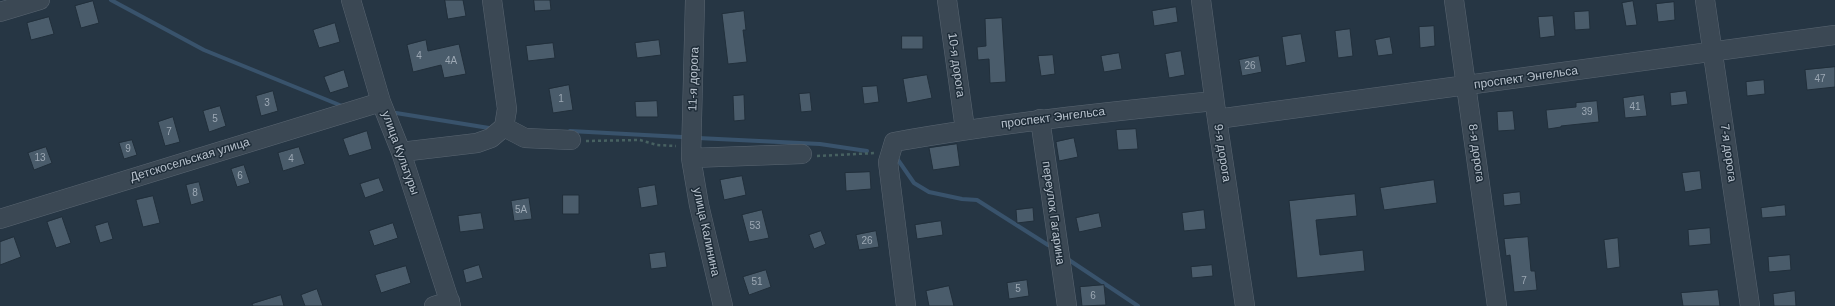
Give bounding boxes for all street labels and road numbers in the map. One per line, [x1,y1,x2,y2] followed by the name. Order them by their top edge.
[944,32,968,98] street label: 10-я дорога
[686,47,702,111] street label: 11-я дорога
[1473,64,1579,92] street label: проспект Энгельса
[1000,104,1106,132] street label: проспект Энгельса
[378,109,422,197] street label: улица Культуры
[1210,123,1234,183] street label: 9-я дорога
[1465,123,1487,183] street label: 8-я дорога
[1717,123,1739,183] street label: 7-я дорога
[128,135,252,185] street label: Детскосельская улица
[1039,160,1067,266] street label: переулок Гагарина
[690,186,722,278] street label: улица Калинина

